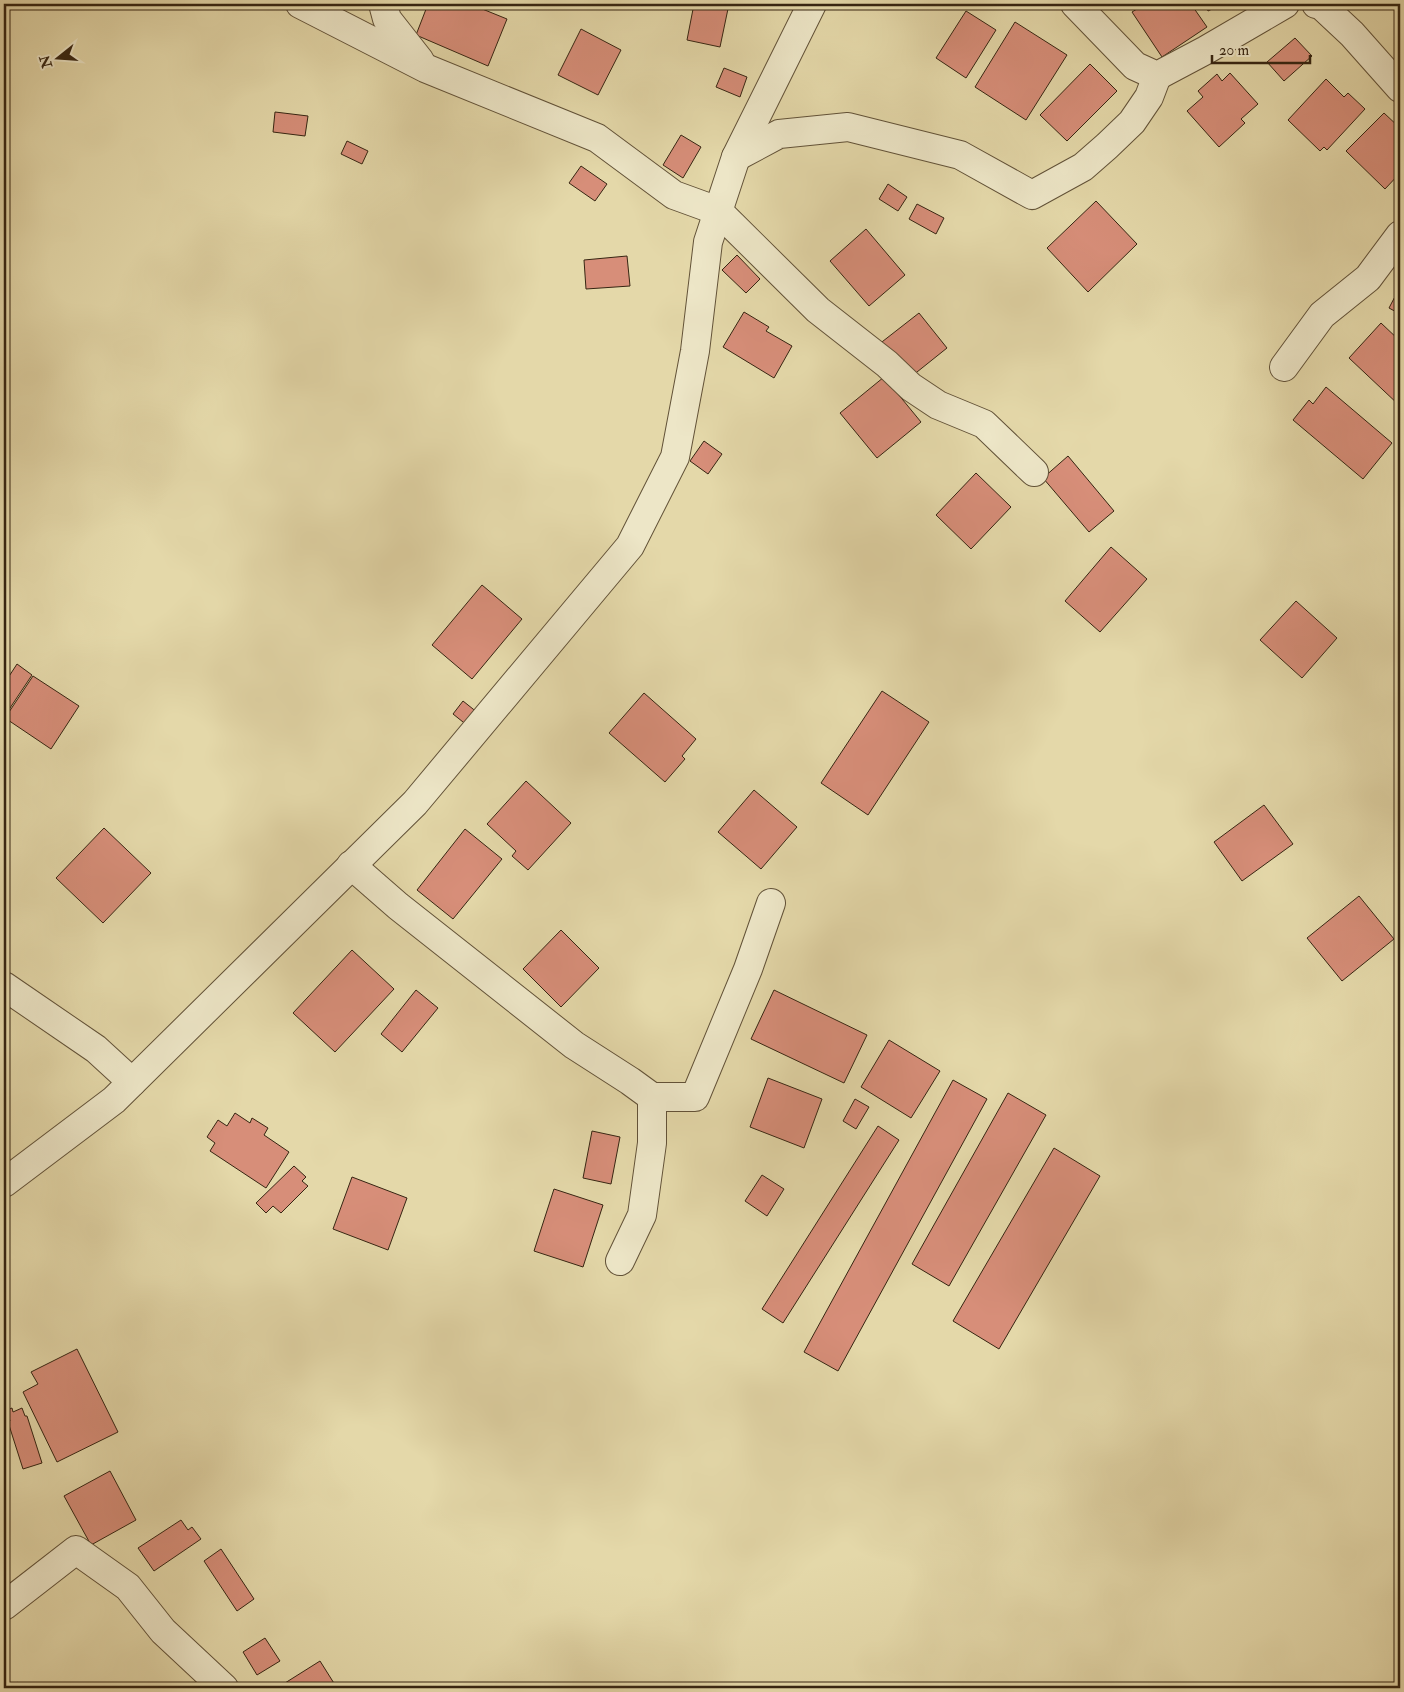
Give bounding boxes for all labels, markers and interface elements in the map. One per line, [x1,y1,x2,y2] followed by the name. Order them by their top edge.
[32,32,82,82] north arrow
[1212,32,1309,64] scale bar
[1219,41,1249,60] text: 20 m
[36,53,56,71] text: N

